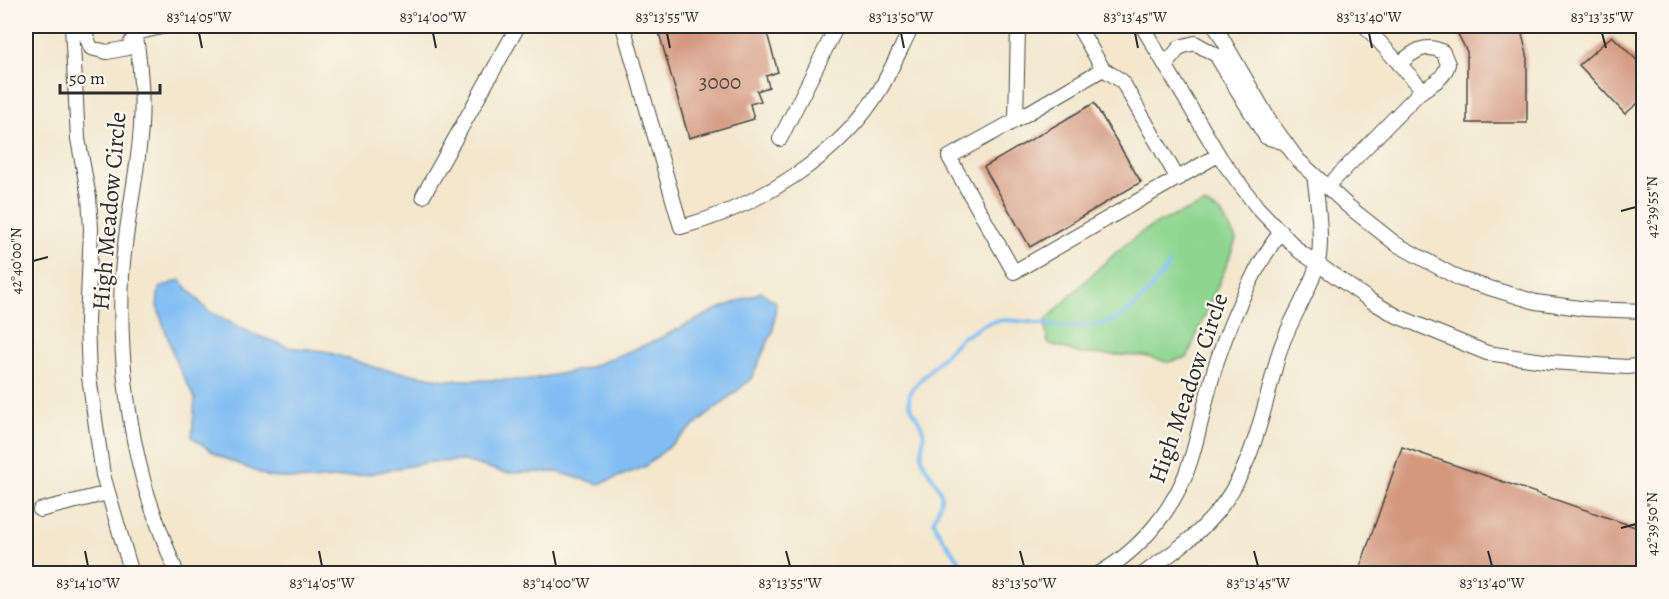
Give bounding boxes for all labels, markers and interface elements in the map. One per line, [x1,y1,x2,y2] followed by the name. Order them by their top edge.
[166,7,232,27] text: 83°14'05"W
[399,7,467,27] text: 83°14'00"W
[635,7,699,27] text: 83°13'55"W
[869,7,933,27] text: 83°13'50"W
[1103,7,1167,27] text: 83°13'45"W
[1336,7,1402,27] text: 83°13'40"W
[1570,7,1634,27] text: 83°13'35"W
[60,57,160,95] scale bar
[69,66,105,90] text: 50 m
[699,68,741,96] house number: 3000
[84,110,134,312] street label: High Meadow Circle
[1642,176,1662,238] text: 42°39'55"N
[6,227,26,295] text: 42°40'00"N
[1140,289,1236,487] street label: High Meadow Circle
[1642,492,1662,556] text: 42°39'50"N
[56,573,120,593] text: 83°14'10"W
[289,573,355,593] text: 83°14'05"W
[522,573,590,593] text: 83°14'00"W
[758,573,822,593] text: 83°13'55"W
[992,573,1056,593] text: 83°13'50"W
[1226,573,1290,593] text: 83°13'45"W
[1459,573,1525,593] text: 83°13'40"W

